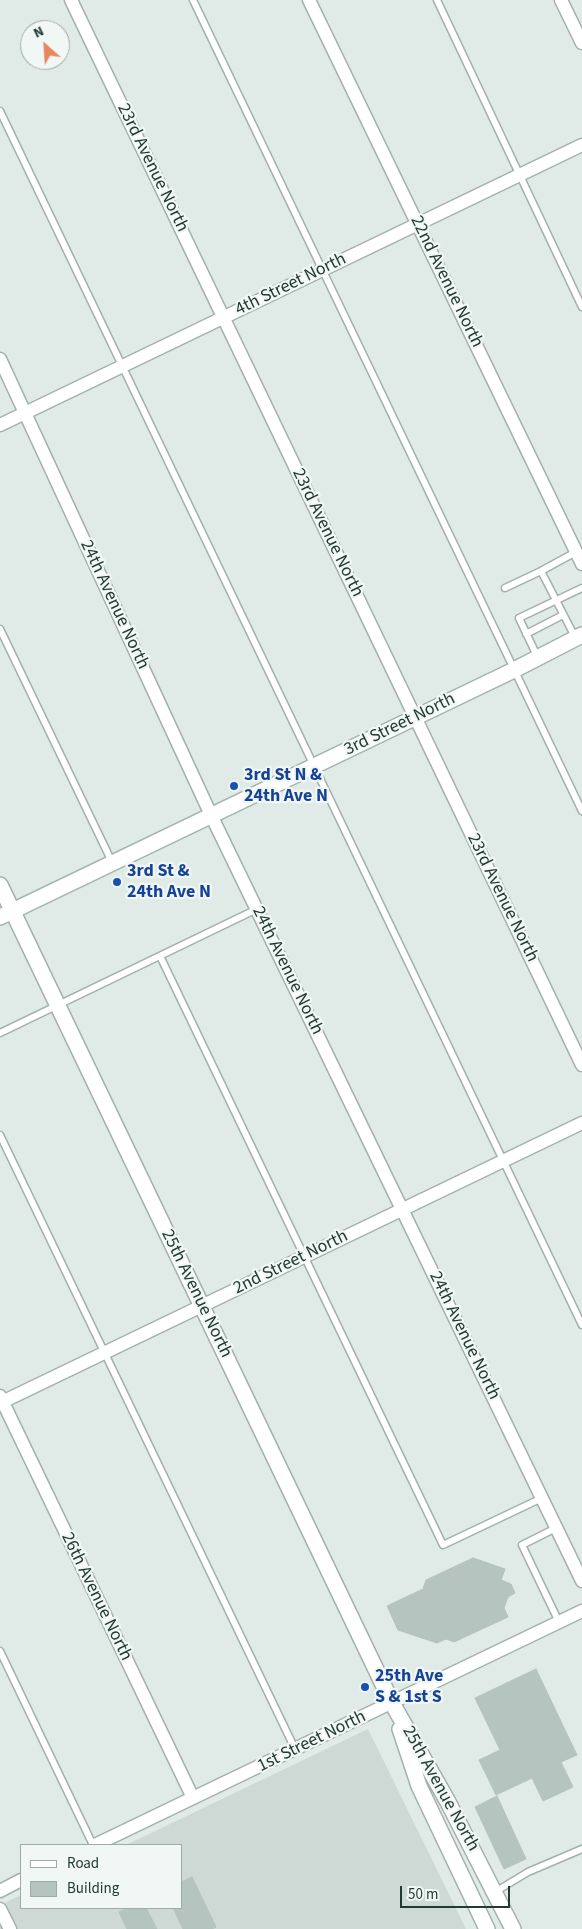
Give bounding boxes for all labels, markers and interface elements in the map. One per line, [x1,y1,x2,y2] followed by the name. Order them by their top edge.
[20,20,70,70] north arrow
[30,21,47,43] text: N
[112,100,192,236] street label: 23rd Avenue North
[405,213,487,351] street label: 22nd Avenue North
[232,249,350,321] street label: 4th Street North
[287,465,367,601] street label: 23rd Avenue North
[75,537,153,673] street label: 24th Avenue North
[341,689,459,761] street label: 3rd Street North
[244,765,328,808] place label: 3rd St N & 24th Ave N
[228,780,240,792] marker: 3rd St N & 24th Ave N
[462,830,542,966] street label: 23rd Avenue North
[127,861,211,904] place label: 3rd St & 24th Ave N
[111,876,123,888] marker: 3rd St & 24th Ave N
[247,903,327,1039] street label: 24th Avenue North
[156,1226,236,1362] street label: 25th Avenue North
[230,1226,352,1300] street label: 2nd Street North
[424,1268,504,1404] street label: 24th Avenue North
[56,1529,136,1665] street label: 26th Avenue North
[375,1666,443,1708] place label: 25th Ave S & 1st S
[359,1681,371,1693] marker: 25th Ave S & 1st S
[254,1706,370,1778] street label: 1st Street North
[397,1723,483,1855] street label: 25th Avenue North
[20,1844,182,1909] legend
[67,1853,99,1874] text: Road
[402,1876,512,1908] scale bar
[67,1878,119,1899] text: Building
[408,1884,438,1905] text: 50 m

